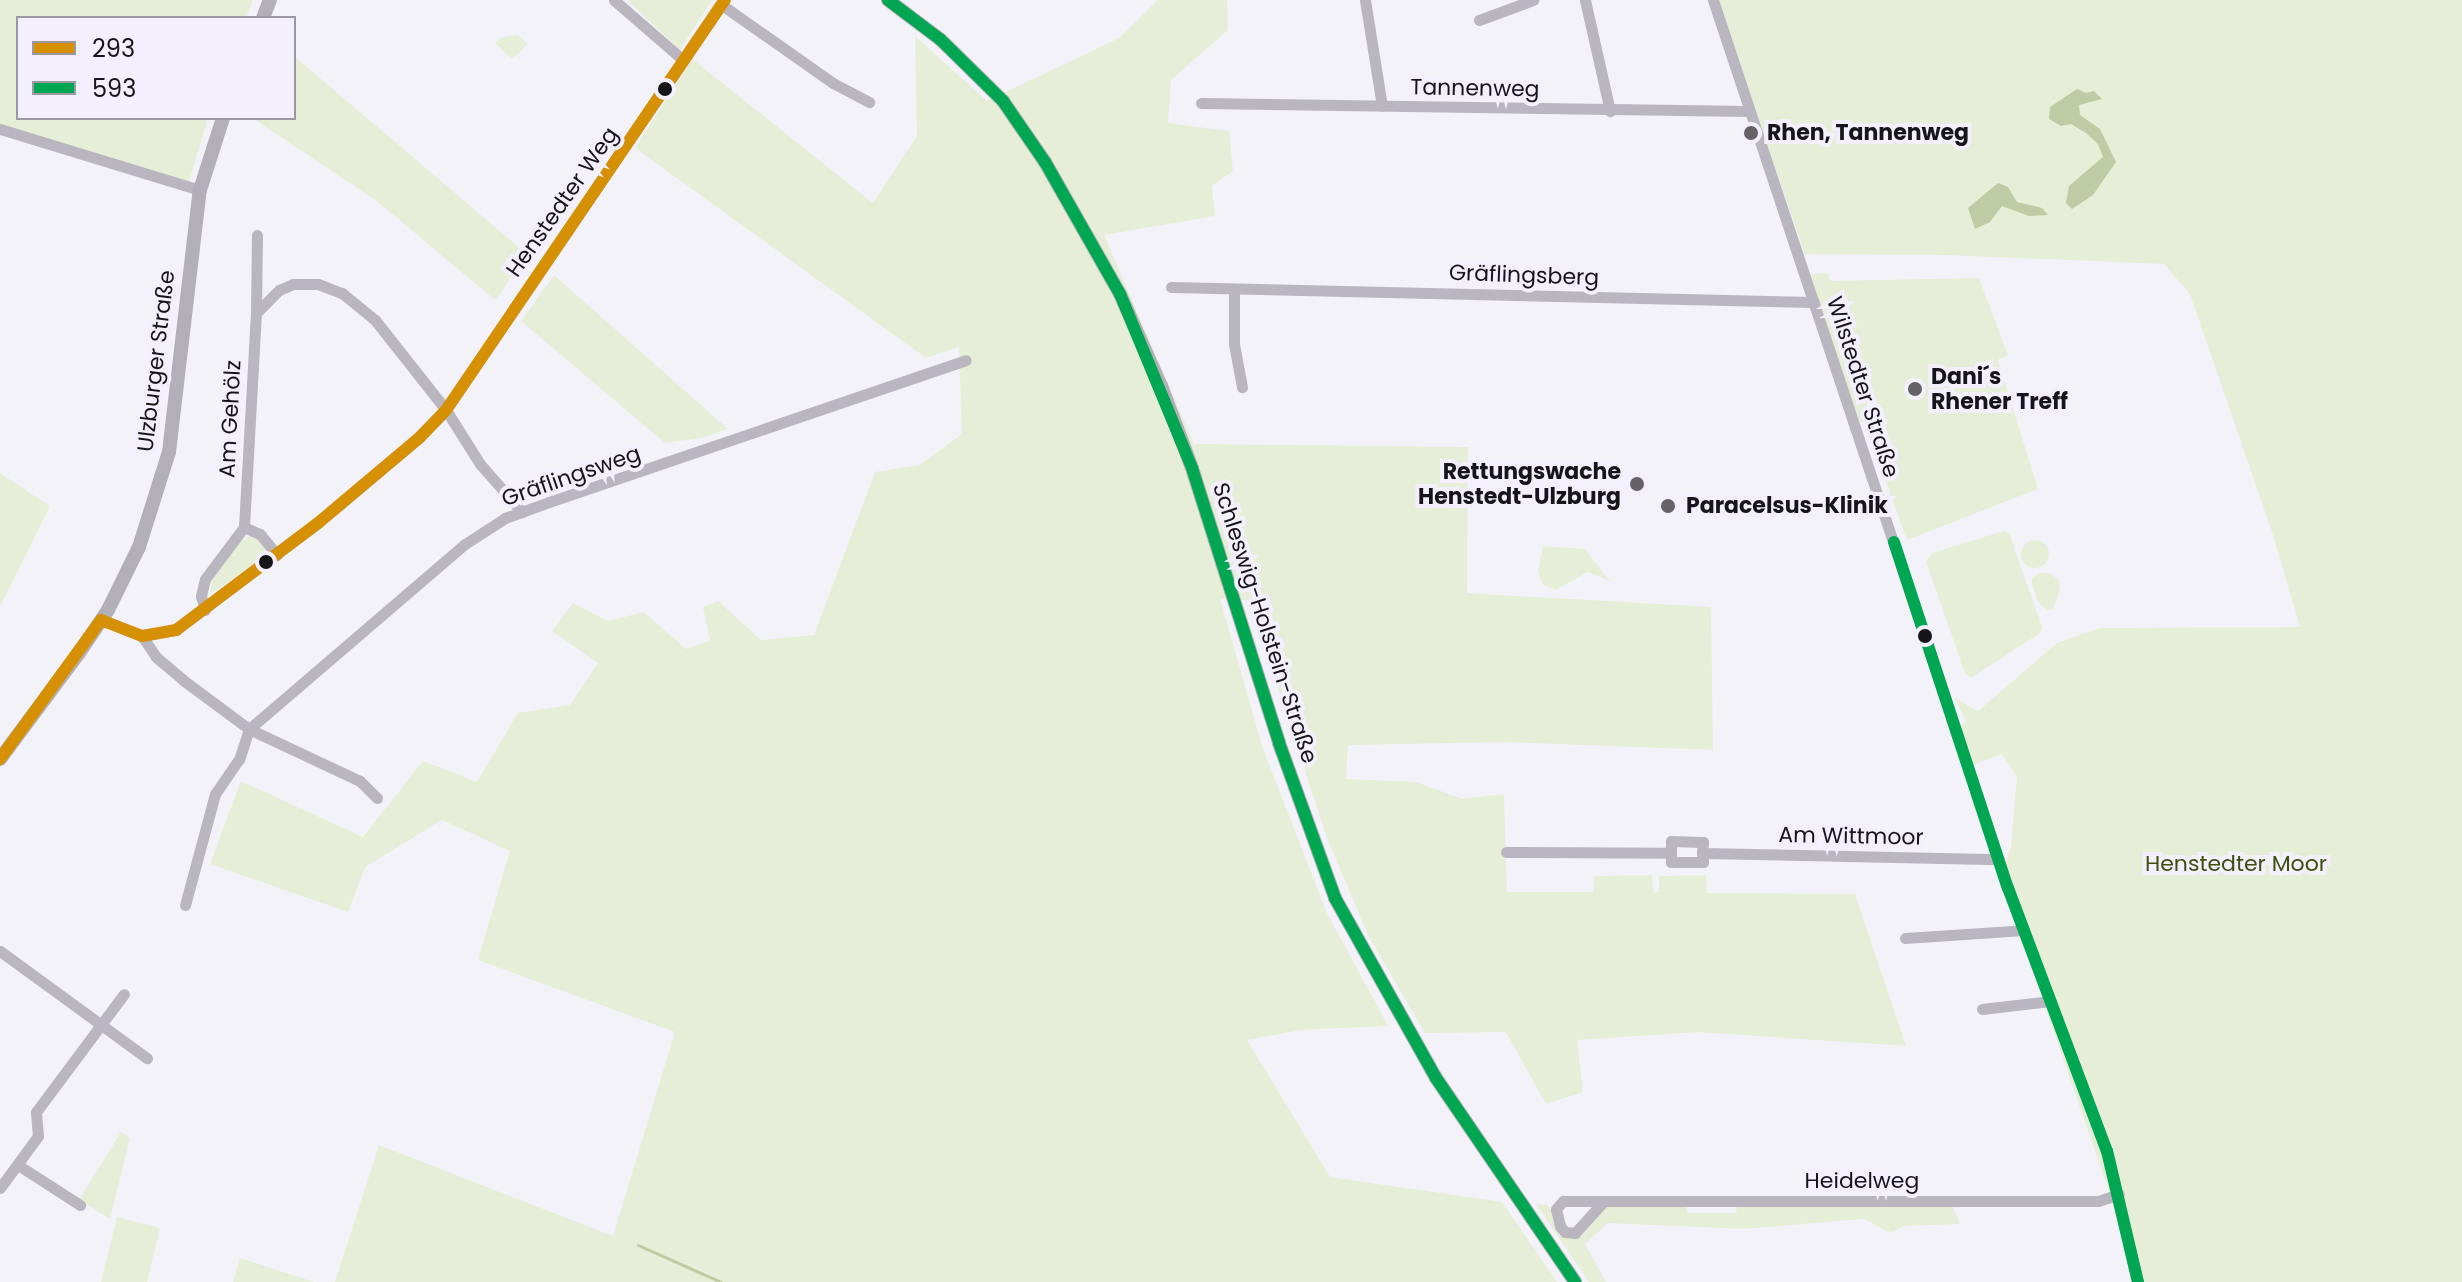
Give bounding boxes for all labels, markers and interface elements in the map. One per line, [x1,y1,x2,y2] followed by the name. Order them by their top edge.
[16,16,296,120] legend
[92,32,135,65] text: 293
[92,72,136,105] text: 593
[1410,74,1540,102] street label: Tannenweg
[657,81,673,97] unlabelled marker
[1767,120,1969,146] place label: Rhen, Tannenweg
[501,122,623,282] street label: Henstedter Weg
[1742,124,1760,142] marker: Rhen, Tannenweg
[1448,259,1600,291] street label: Gräflingsberg
[132,269,180,453] street label: Ulzburger Straße
[1821,293,1905,481] street label: Wilstedter Straße
[214,360,246,478] street label: Am Gehölz
[1931,363,2068,414] place label: Dani´s Rhener Treff
[1906,380,1924,398] marker: Dani´s Rhener Treff
[498,440,644,512] street label: Gräflingsweg
[1418,458,1621,510] place label: Rettungswache Henstedt-Ulzburg
[1628,475,1646,493] marker: Rettungswache Henstedt-Ulzburg
[1207,479,1323,767] street label: Schleswig-Holstein-Straße
[1686,493,1888,519] place label: Paracelsus-Klinik
[1657,495,1679,517] marker: Paracelsus-Klinik
[258,554,274,570] unlabelled marker
[1917,628,1933,644] unlabelled marker
[1778,822,1924,850] street label: Am Wittmoor
[2145,851,2327,877] park label: Henstedter Moor
[1805,1168,1919,1194] street label: Heidelweg

